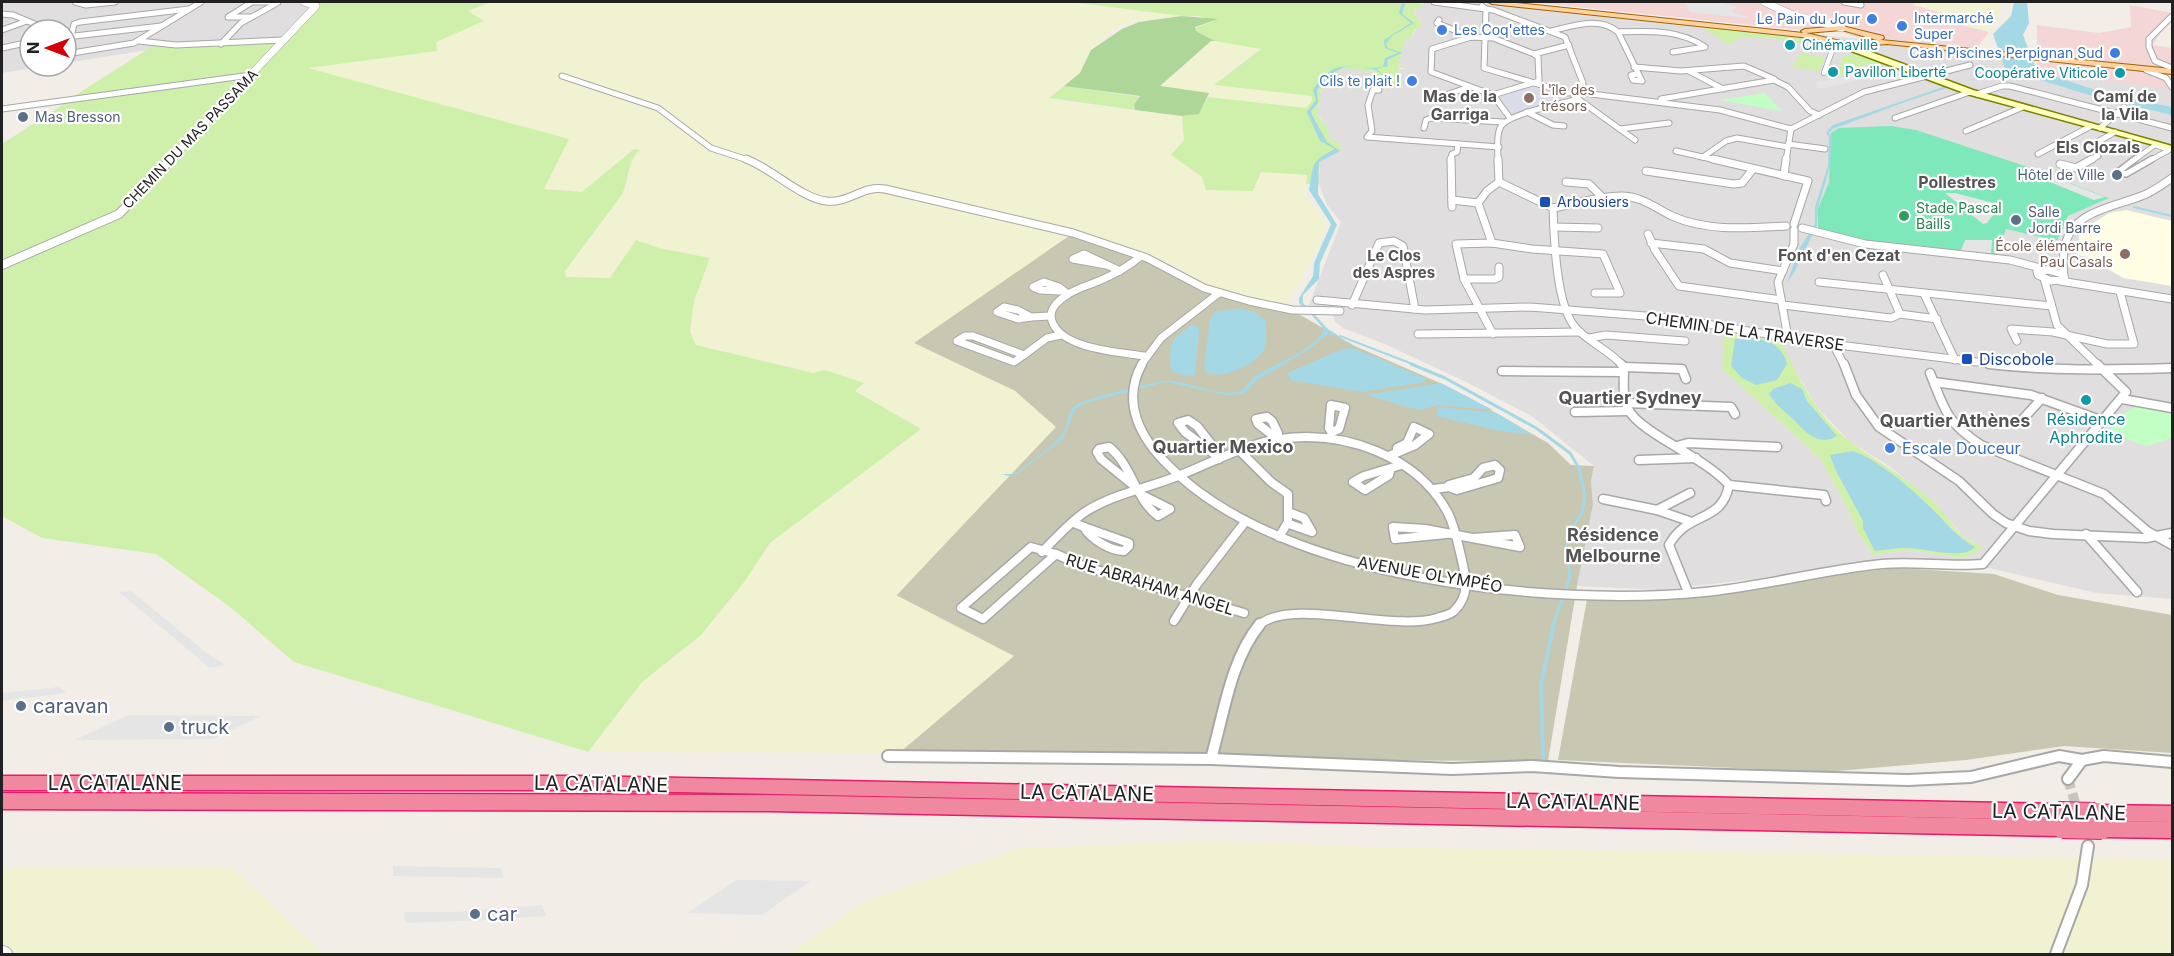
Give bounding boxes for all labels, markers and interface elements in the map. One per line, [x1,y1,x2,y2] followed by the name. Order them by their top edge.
[1914,9,1994,42] place label: Intermarché Super
[1757,10,1860,27] place label: Le Pain du Jour
[1865,12,1879,26] marker: Le Pain du Jour
[18,18,78,78] north arrow
[1895,19,1909,33] marker: Intermarché Super
[1454,21,1545,38] place label: Les Coq'ettes
[1435,23,1449,37] marker: Les Coq'ettes
[1802,36,1878,53] place label: Cinémaville
[1783,38,1797,52] marker: Cinémaville
[23,42,43,54] text: N
[1909,44,2103,61] place label: Cash Piscines Perpignan Sud
[2108,46,2122,60] marker: Cash Piscines Perpignan Sud
[1845,63,1946,80] place label: Pavillon Liberté
[1974,64,2108,81] place label: Coopérative Viticole
[119,65,261,212] street label: CHEMIN DU MAS PASSAMA
[1826,65,1840,79] marker: Pavillon Liberté
[2113,66,2127,80] marker: Coopérative Viticole
[1319,72,1400,89] place label: Cils te plait !
[1405,74,1419,88] marker: Cils te plait !
[1541,81,1595,114] place label: L'île des trésors
[1423,86,1497,124] district label: Mas de la Garriga
[2093,86,2157,124] district label: Camí de la Vila
[1522,91,1536,105] marker: L'île des trésors
[35,108,121,125] place label: Mas Bresson
[16,110,30,124] marker: Mas Bresson
[2056,137,2140,157] district label: Els Clozals
[2018,166,2105,183] place label: Hôtel de Ville
[2110,168,2124,182] marker: Hôtel de Ville
[1918,172,1996,192] district label: Pollestres
[1557,193,1629,210] place label: Arbousiers
[1538,195,1552,209] marker: Arbousiers
[1916,199,2002,232] place label: Stade Pascal Baills
[2028,203,2101,236] place label: Salle Jordi Barre
[1897,209,1911,223] marker: Stade Pascal Baills
[2009,213,2023,227] marker: Salle Jordi Barre
[1995,237,2113,270] place label: École élémentaire Pau Casals
[1778,245,1900,265] district label: Font d'en Cezat
[1353,246,1435,282] district label: Le Clos des Aspres
[2118,247,2132,261] marker: École élémentaire Pau Casals
[1645,307,1845,355] street label: CHEMIN DE LA TRAVERSE
[1979,349,2054,369] place label: Discobole
[1960,352,1974,366] marker: Discobole
[1558,387,1702,408] district label: Quartier Sydney
[2079,393,2093,407] marker: Résidence Aphrodite
[2047,409,2125,447] place label: Résidence Aphrodite
[1880,410,2030,431] district label: Quartier Athènes
[1152,436,1294,457] district label: Quartier Mexico
[1902,438,2021,458] place label: Escale Douceur
[1883,441,1897,455] marker: Escale Douceur
[1565,524,1661,566] district label: Résidence Melbourne
[1064,549,1236,619] street label: RUE ABRAHAM ANGEL
[1356,551,1504,597] street label: AVENUE OLYMPÉO
[33,694,109,718] place label: caravan
[14,699,28,713] marker: caravan
[181,715,229,739] place label: truck
[162,720,176,734] marker: truck
[48,771,182,795] street label: LA CATALANE
[534,771,668,797] street label: LA CATALANE
[1020,780,1154,806] street label: LA CATALANE
[1506,789,1640,815] street label: LA CATALANE
[1992,799,2126,825] street label: LA CATALANE
[487,902,518,926] place label: car
[468,907,482,921] marker: car

